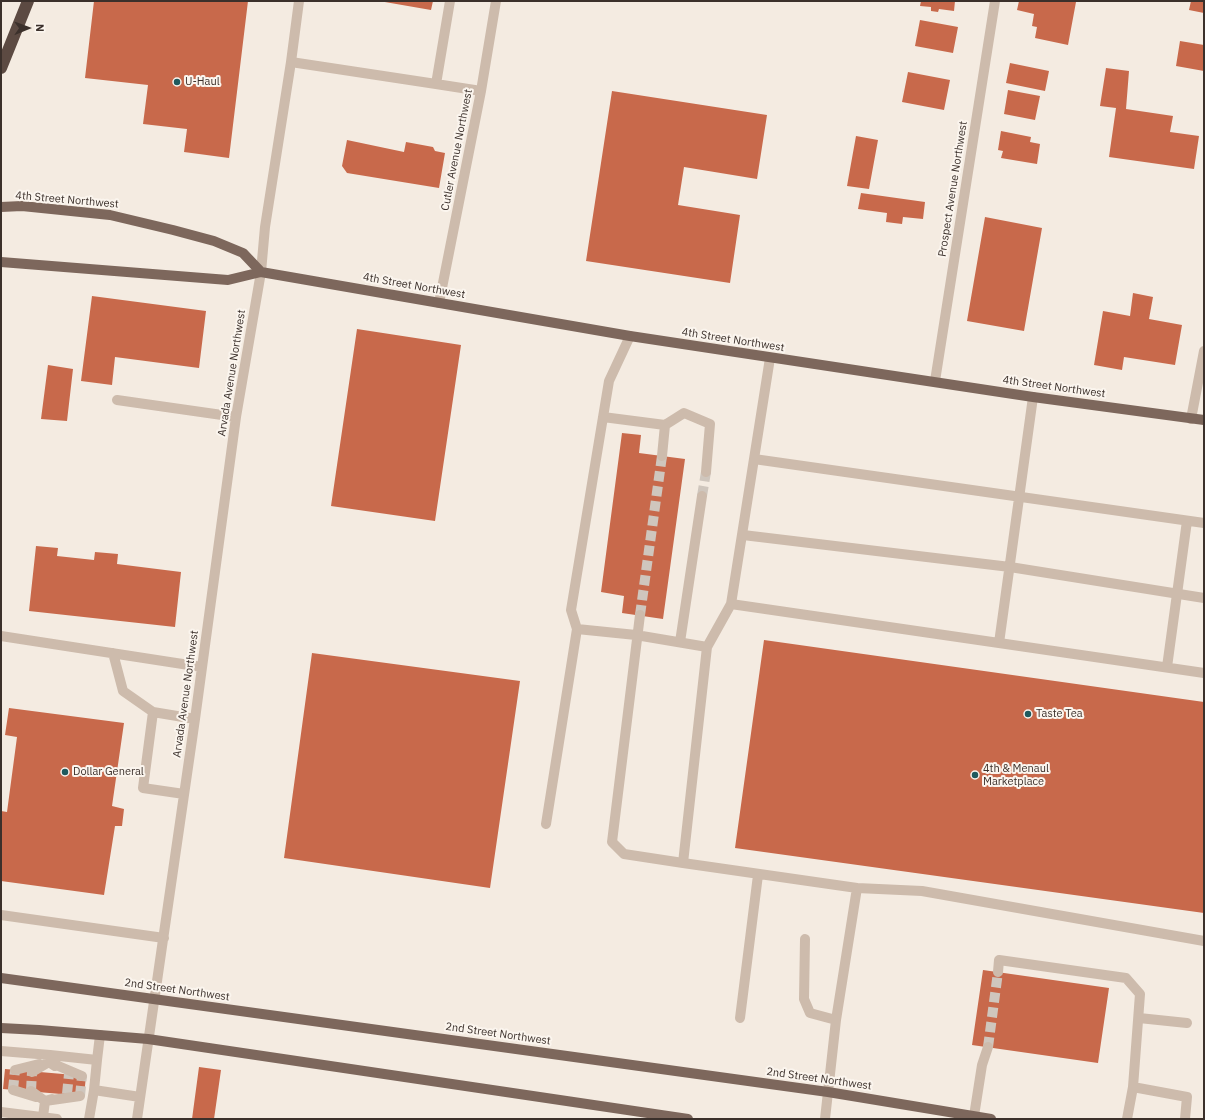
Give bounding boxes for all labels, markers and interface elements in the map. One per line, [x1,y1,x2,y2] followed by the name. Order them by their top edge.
[8,8,48,48] north arrow
[33,24,47,32] text: N
[185,75,220,89] place label: U-Haul
[172,77,182,87] marker: U-Haul
[439,88,475,212] street label: Cutler Avenue Northwest
[936,120,970,258] street label: Prospect Avenue Northwest
[15,189,119,211] street label: 4th Street Northwest
[362,270,466,302] street label: 4th Street Northwest
[215,309,249,437] street label: Arvada Avenue Northwest
[681,325,785,355] street label: 4th Street Northwest
[1002,373,1106,401] street label: 4th Street Northwest
[171,630,201,758] street label: Arvada Avenue Northwest
[1036,707,1083,721] place label: Taste Tea
[1023,709,1033,719] marker: Taste Tea
[983,762,1049,788] place label: 4th & Menaul Marketplace
[73,765,144,779] place label: Dollar General
[60,767,70,777] marker: Dollar General
[970,770,980,780] marker: 4th & Menaul Marketplace
[123,976,231,1004] street label: 2nd Street Northwest
[444,1020,552,1048] street label: 2nd Street Northwest
[765,1065,873,1093] street label: 2nd Street Northwest

